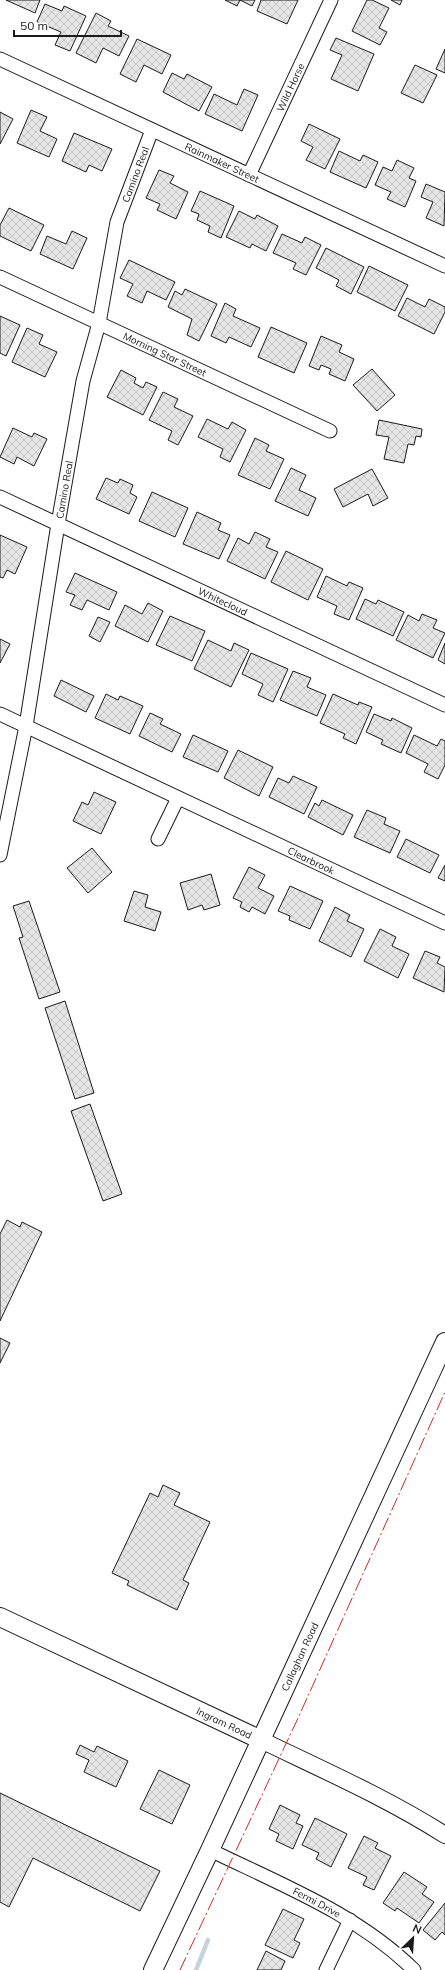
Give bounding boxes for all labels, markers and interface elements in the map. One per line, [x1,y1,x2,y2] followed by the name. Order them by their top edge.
[14,12,121,38] scale bar
[20,18,48,33] text: 50 m
[274,61,308,114] street label: Wild Horse
[183,140,262,186] street label: Rainmaker Street
[119,145,152,204] street label: Camino Real
[121,329,209,380] street label: Morning Star Street
[53,460,76,520] street label: Camino Real
[196,584,249,619] street label: Whitecloud
[286,844,338,878] street label: Clearbrook
[278,1620,321,1693] street label: Callaghan Road
[194,1704,254,1742] street label: Ingram Road
[291,1885,343,1921] street label: Fermi Drive
[393,1918,433,1958] north arrow
[411,1921,424,1937] text: N

